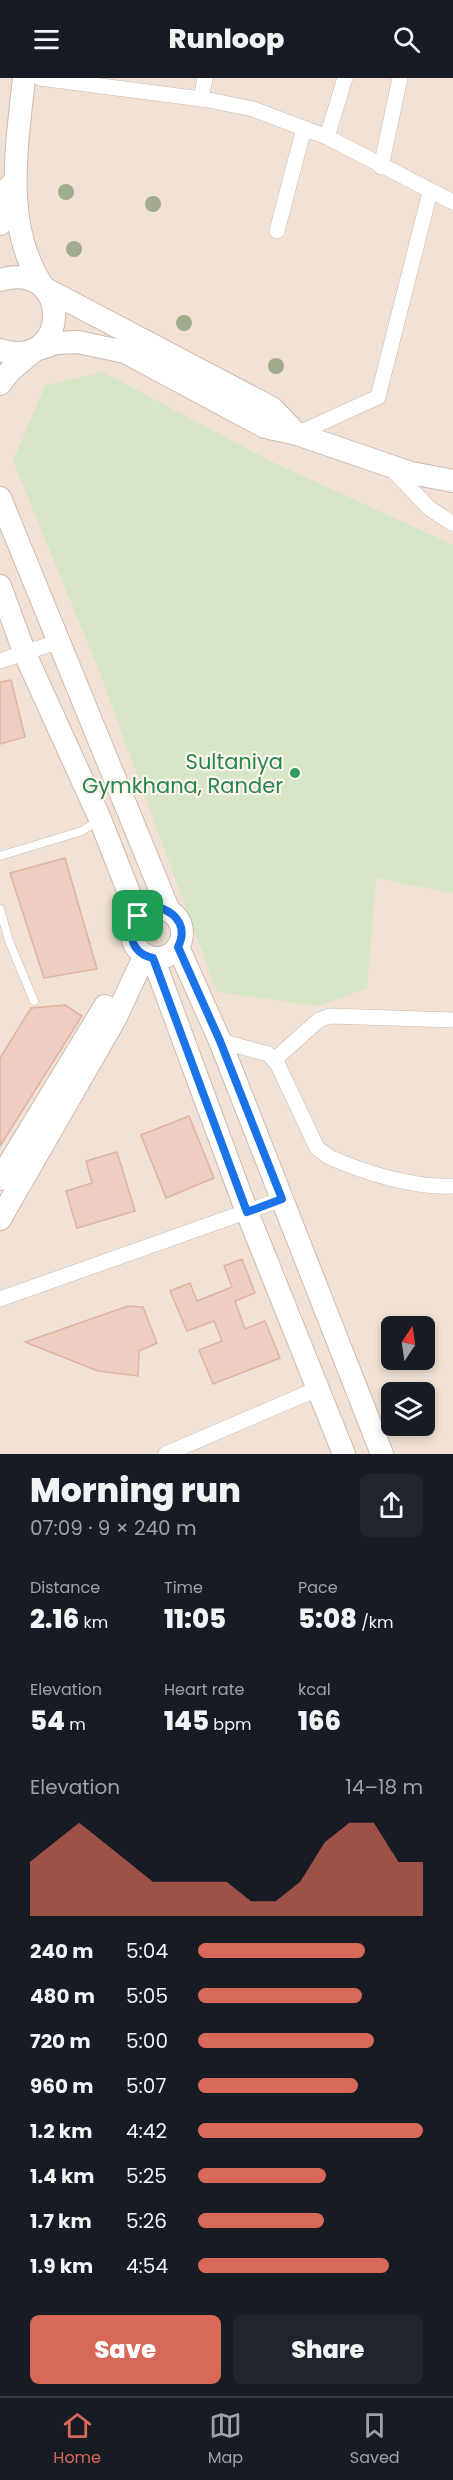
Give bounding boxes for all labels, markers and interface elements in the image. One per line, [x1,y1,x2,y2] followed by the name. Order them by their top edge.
[169,20,284,57] text: Runloop
[30,23,63,56] icon: menu
[390,23,423,56] icon: search
[82,747,283,800] place label: Sultaniya Gymkhana, Rander
[288,766,302,780] marker: Sultaniya Gymkhana, Rander
[112,890,163,941] pin
[121,899,154,932] icon: arrive
[381,1316,435,1370] north arrow
[381,1316,435,1436] map controls
[381,1382,435,1436] button: layers
[30,1467,241,1514] text: Morning run
[360,1474,423,1537] button: share
[30,1514,197,1542] text: 07:09 · 9 × 240 m
[30,1576,100,1599] text: Distance
[164,1576,203,1599] text: Time
[298,1576,338,1599] text: Pace
[30,1601,79,1637] text: 2.16
[164,1601,226,1637] text: 11:05
[298,1601,357,1637] text: 5:08
[79,1611,108,1634] text: km
[357,1611,394,1634] text: /km
[30,1678,102,1701] text: Elevation
[164,1678,244,1701] text: Heart rate
[298,1678,331,1701] text: kcal
[30,1703,65,1739] text: 54
[164,1703,209,1739] text: 145
[298,1703,341,1739] text: 166
[65,1713,86,1736] text: m
[209,1713,251,1736] text: bpm
[30,1773,120,1801] text: Elevation
[346,1773,423,1801] text: 14–18 m
[30,1937,93,1965] text: 240 m
[126,1937,168,1965] text: 5:04
[30,1982,95,2010] text: 480 m
[126,1982,168,2010] text: 5:05
[30,2027,91,2055] text: 720 m
[126,2027,168,2055] text: 5:00
[30,2072,94,2100] text: 960 m
[126,2072,166,2100] text: 5:07
[30,2117,92,2145] text: 1.2 km
[126,2117,167,2145] text: 4:42
[30,2162,94,2190] text: 1.4 km
[126,2162,167,2190] text: 5:25
[30,2207,92,2235] text: 1.7 km
[126,2207,167,2235] text: 5:26
[30,2252,93,2280] text: 1.9 km
[126,2252,168,2280] text: 4:54
[30,2315,221,2384] button: Save
[233,2315,423,2384] button: Share
[53,2409,101,2470] tab: Home
[208,2409,243,2470] tab: Map
[350,2409,400,2470] tab: Saved

